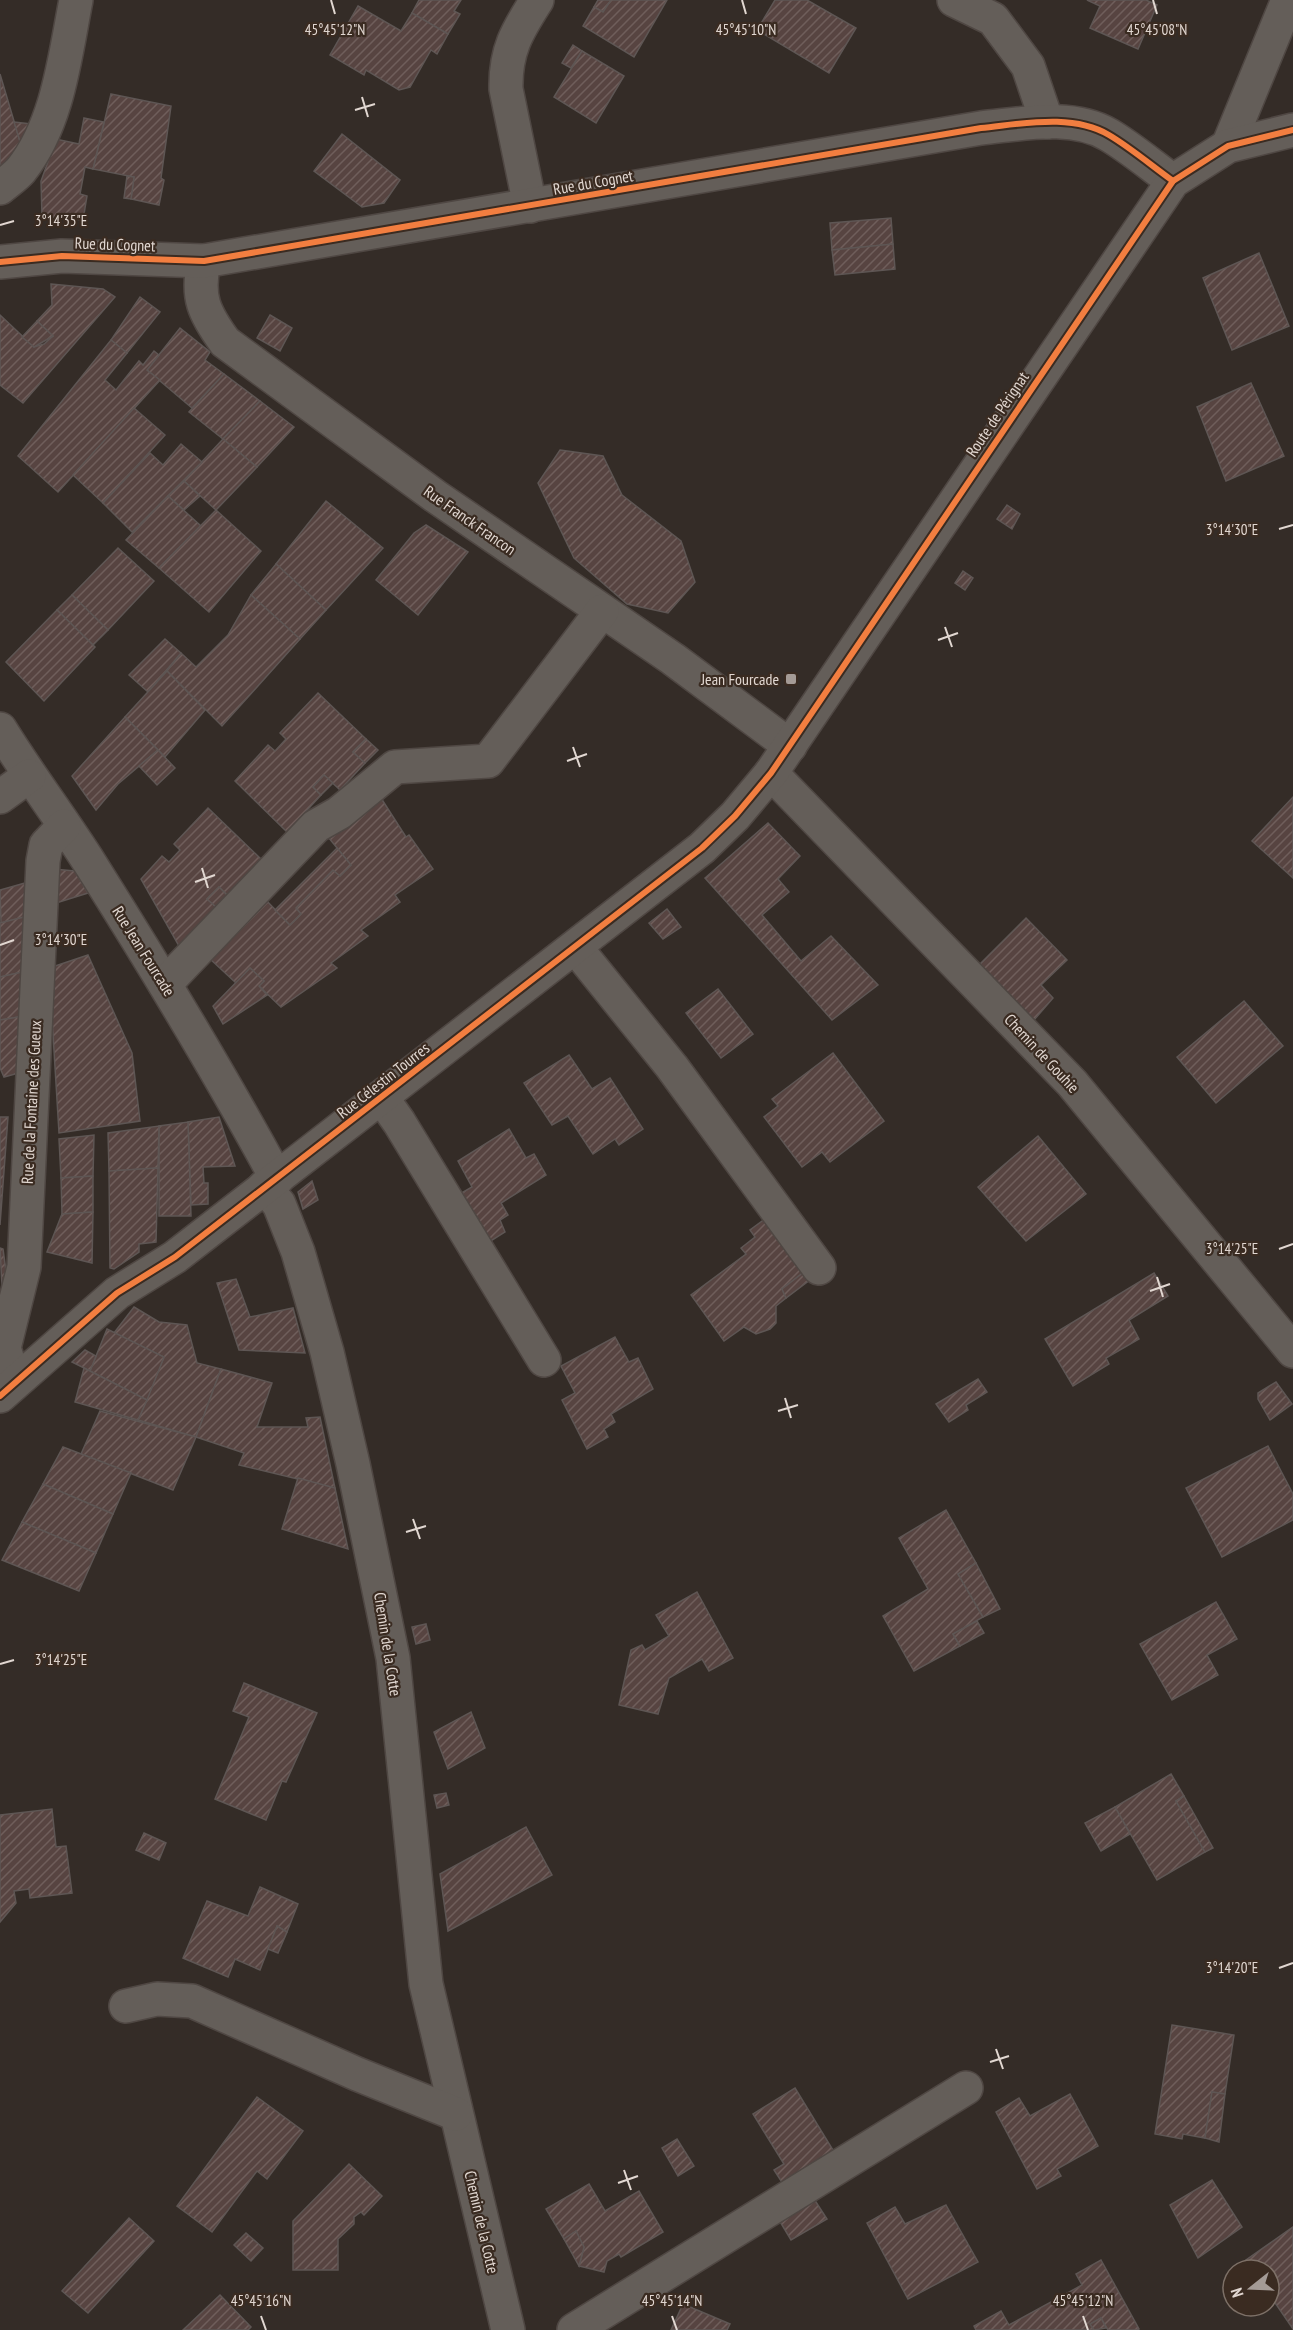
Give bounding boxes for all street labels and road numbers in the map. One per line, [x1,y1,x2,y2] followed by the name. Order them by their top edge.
[552,165,635,199] street label: Rue du Cognet
[74,233,156,255] street label: Rue du Cognet
[961,367,1033,460] street label: Route de Pérignat
[420,481,520,559] street label: Rue Franck Francon
[108,902,180,1000] street label: Rue Jean Fourcade
[1000,1009,1084,1097] street label: Chemin de Gouhie
[17,1019,45,1185] street label: Rue de la Fontaine des Gueux
[333,1038,433,1122] street label: Rue Célestin Tourres
[370,1591,406,1697] street label: Chemin de la Cotte
[460,2169,504,2275] street label: Chemin de la Cotte

